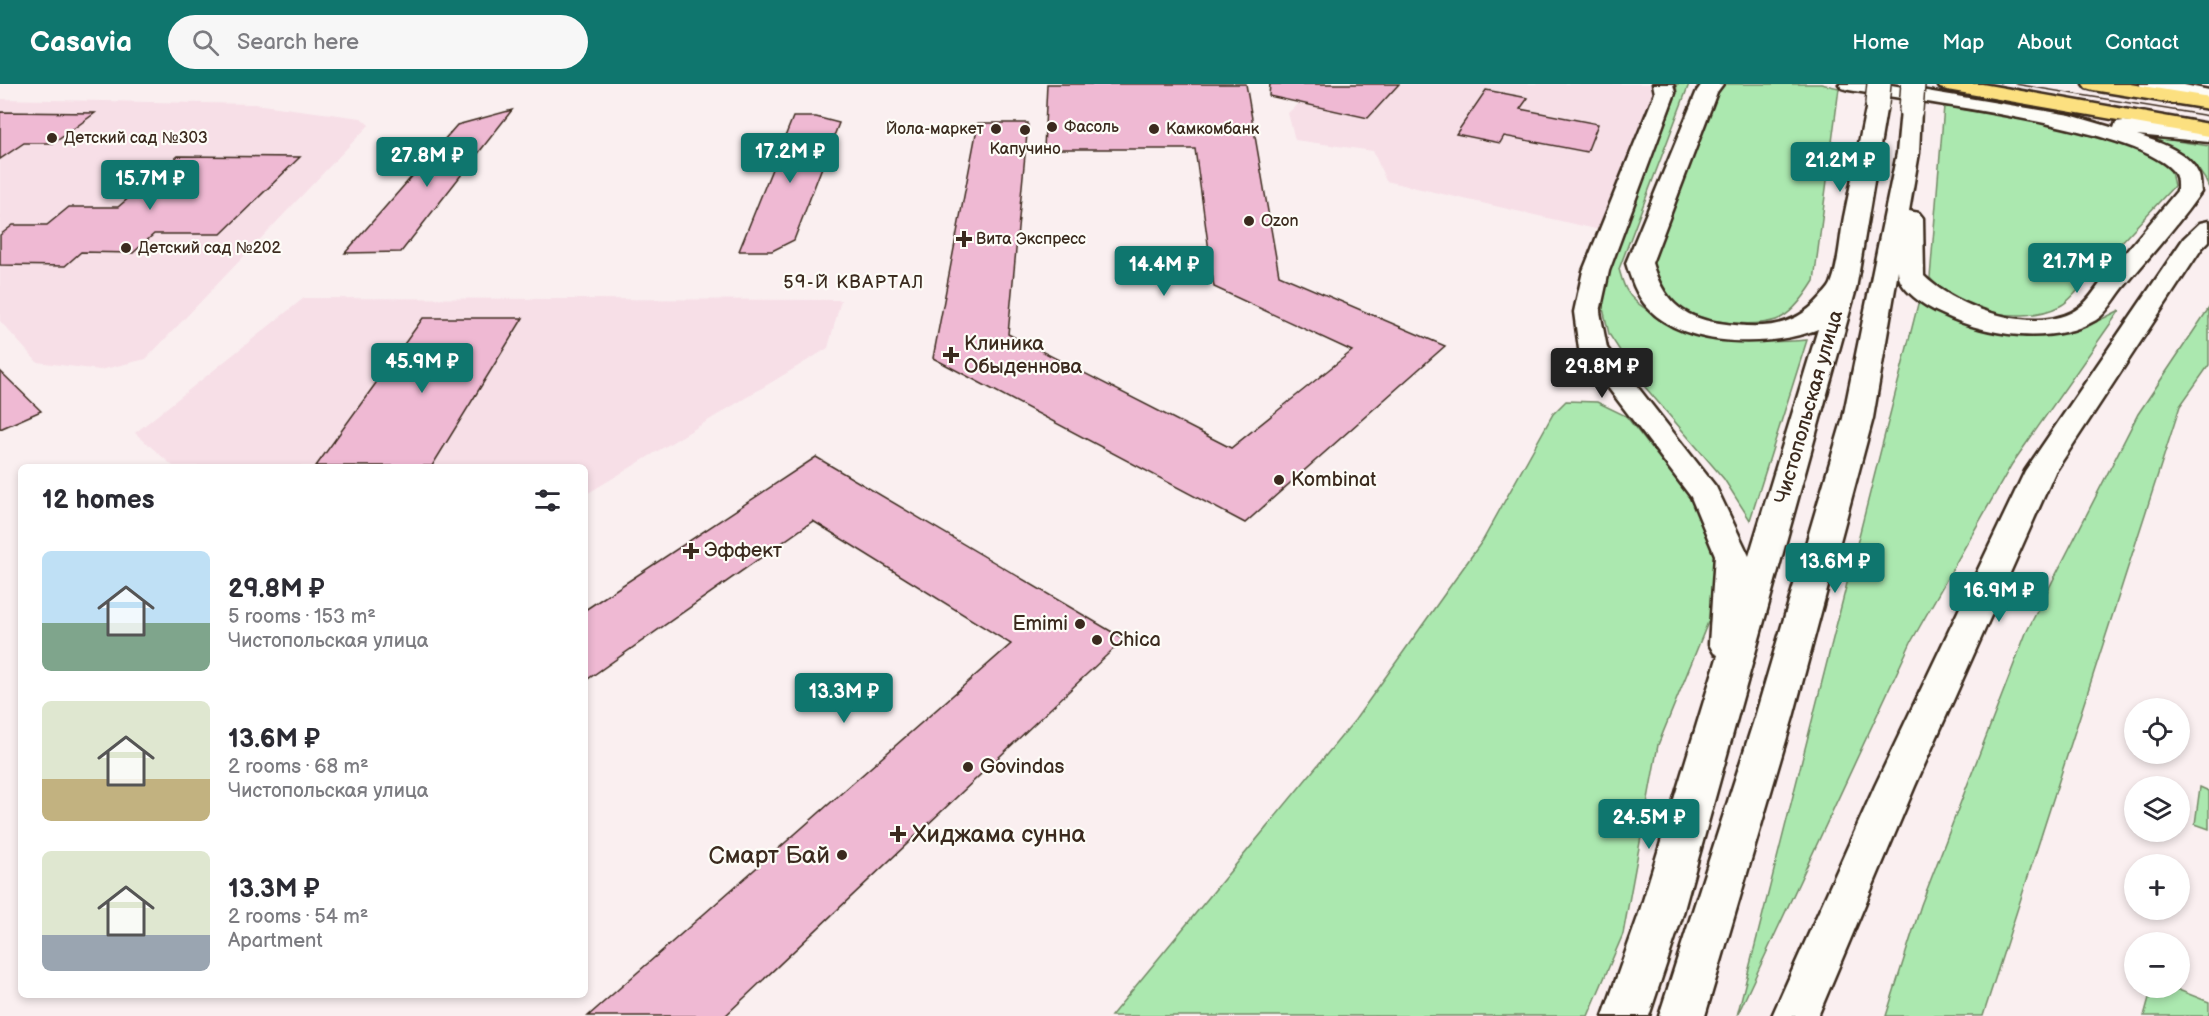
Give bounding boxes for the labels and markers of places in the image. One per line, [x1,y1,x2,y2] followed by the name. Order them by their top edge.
[1064,118,1119,137] place label: Фасоль
[886,120,985,139] place label: Йола-маркет
[1045,120,1059,134] marker: Фасоль
[1166,120,1260,139] place label: Камкомбанк
[989,122,1003,136] marker: Йола-маркет
[1147,122,1161,136] marker: Камкомбанк
[1018,123,1032,137] marker: Капучино
[64,129,208,148] place label: Детский сад №303
[45,131,59,145] marker: Детский сад №303
[735,133,845,184] pin: 17.2M ₽
[372,137,482,188] pin: 27.8M ₽
[989,140,1061,159] place label: Капучино
[1785,142,1895,193] pin: 21.2M ₽
[95,160,205,211] pin: 15.7M ₽
[1261,212,1299,231] place label: Ozon
[1242,214,1256,228] marker: Ozon
[976,230,1086,249] place label: Вита Экспресс
[957,232,971,246] marker: Вита Экспресс
[138,239,281,258] place label: Детский сад №202
[119,241,133,255] marker: Детский сад №202
[2022,243,2132,294] pin: 21.7M ₽
[1109,246,1219,297] pin: 14.4M ₽
[964,332,1083,379] place label: Клиника Обыденнова
[367,343,477,394] pin: 45.9M ₽
[942,346,960,364] marker: Клиника Обыденнова
[1547,348,1657,399] pin: 29.8M ₽
[1291,468,1376,492] place label: Kombinat
[1272,473,1286,487] marker: Kombinat
[704,539,783,563] place label: Эффект
[682,542,700,560] marker: Эффект
[1780,543,1890,594] pin: 13.6M ₽
[1944,572,2054,623] pin: 16.9M ₽
[1012,612,1068,636] place label: Emimi
[1073,617,1087,631] marker: Emimi
[1109,628,1161,652] place label: Chica
[1090,633,1104,647] marker: Chica
[789,673,899,724] pin: 13.3M ₽
[980,755,1065,779] place label: Govindas
[961,760,975,774] marker: Govindas
[1594,799,1704,850] pin: 24.5M ₽
[912,820,1086,849] place label: Хиджама сунна
[889,825,907,843] marker: Хиджама сунна
[709,841,830,870] place label: Смарт Бай
[835,848,849,862] marker: Смарт Бай

